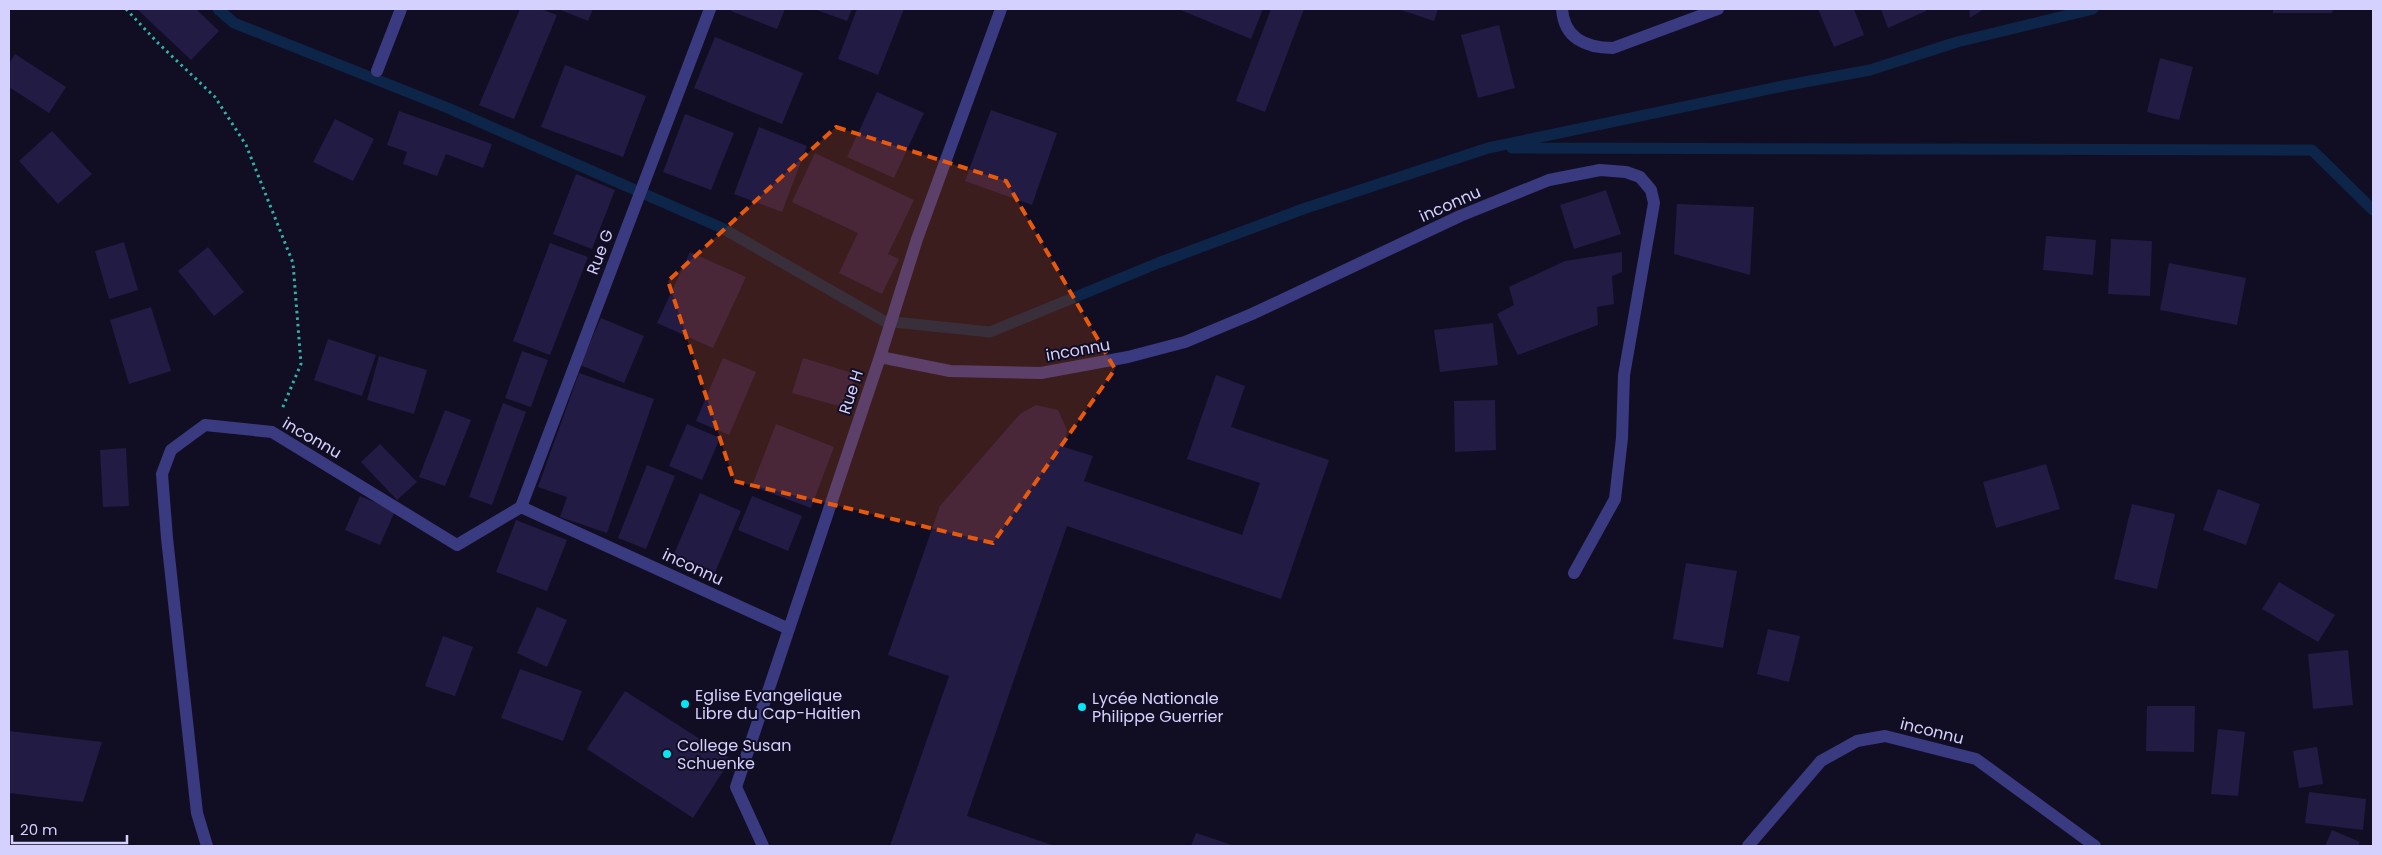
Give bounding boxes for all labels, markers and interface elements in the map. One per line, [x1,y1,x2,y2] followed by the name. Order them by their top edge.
[1416,180,1484,228] street label: inconnu
[581,226,619,278] street label: Rue G
[1044,333,1112,367] street label: inconnu
[833,367,869,417] street label: Rue H
[278,412,346,464] street label: inconnu
[659,543,727,591] street label: inconnu
[695,684,861,725] place label: Eglise Evangelique Libre du Cap-Haitien
[1092,687,1224,728] place label: Lycée Nationale Philippe Guerrier
[679,698,691,710] marker: Eglise Evangelique Libre du Cap-Haitien
[1076,701,1088,713] marker: Lycée Nationale Philippe Guerrier
[1898,712,1966,750] street label: inconnu
[677,734,791,775] place label: College Susan Schuenke
[661,748,673,760] marker: College Susan Schuenke
[12,812,128,844] scale bar
[20,819,58,840] text: 20 m

